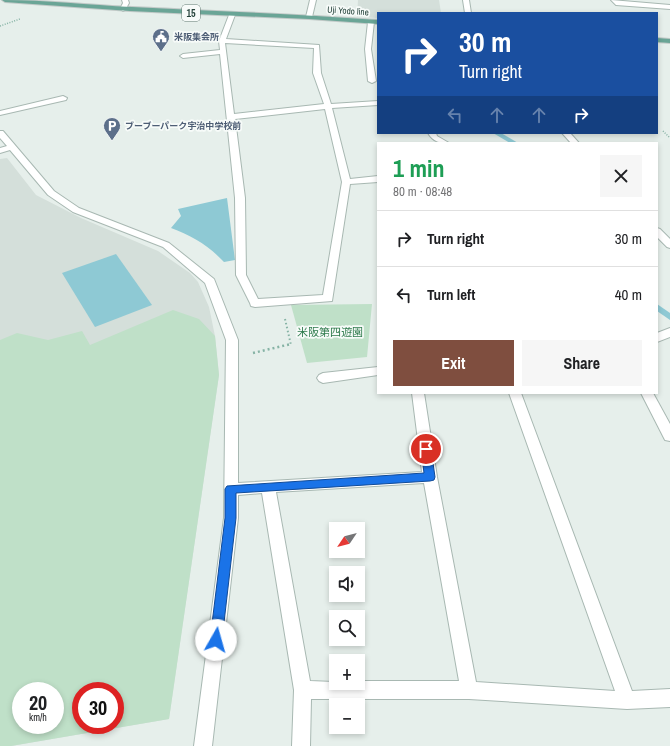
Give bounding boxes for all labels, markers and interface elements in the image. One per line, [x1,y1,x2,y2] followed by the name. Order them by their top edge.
[327,4,369,18] street label: Uji Yodo line
[182,5,200,21] road number: 15
[459,23,511,61] text: 30 m
[151,27,171,52] public building icon: 米阪集会所
[393,28,445,80] icon: right
[174,31,219,43] place label: 米阪集会所
[459,59,522,84] text: Turn right
[444,104,466,126] icon: left
[486,104,508,126] icon: ahead
[528,104,550,126] icon: ahead
[570,104,592,126] icon: right
[102,116,122,141] parking icon: ブーブーパーク宇治中学校前
[125,120,241,132] place label: ブーブーパーク宇治中学校前
[393,152,444,184] text: 1 min
[600,155,642,197] button: close
[393,183,452,200] text: 80 m · 08:48
[393,228,415,250] icon: right
[427,228,484,249] text: Turn right
[615,228,642,249] text: 30 m
[393,284,415,306] icon: left
[427,284,475,305] text: Turn left
[615,284,642,305] text: 40 m
[297,325,363,339] park label: 米阪第四遊園
[393,340,514,386] button: Exit
[522,340,642,386] button: Share
[409,432,443,466] pin
[415,438,437,460] icon: arrive
[329,522,365,558] north arrow
[329,522,365,734] map controls
[329,566,365,602] button: sound
[329,610,365,646] button: search
[195,619,237,661] position arrow
[329,654,365,690] button: +
[72,682,124,734] speed limit sign: 30
[29,689,47,716] text: 20
[329,698,365,734] button: −
[29,711,47,724] text: km/h

